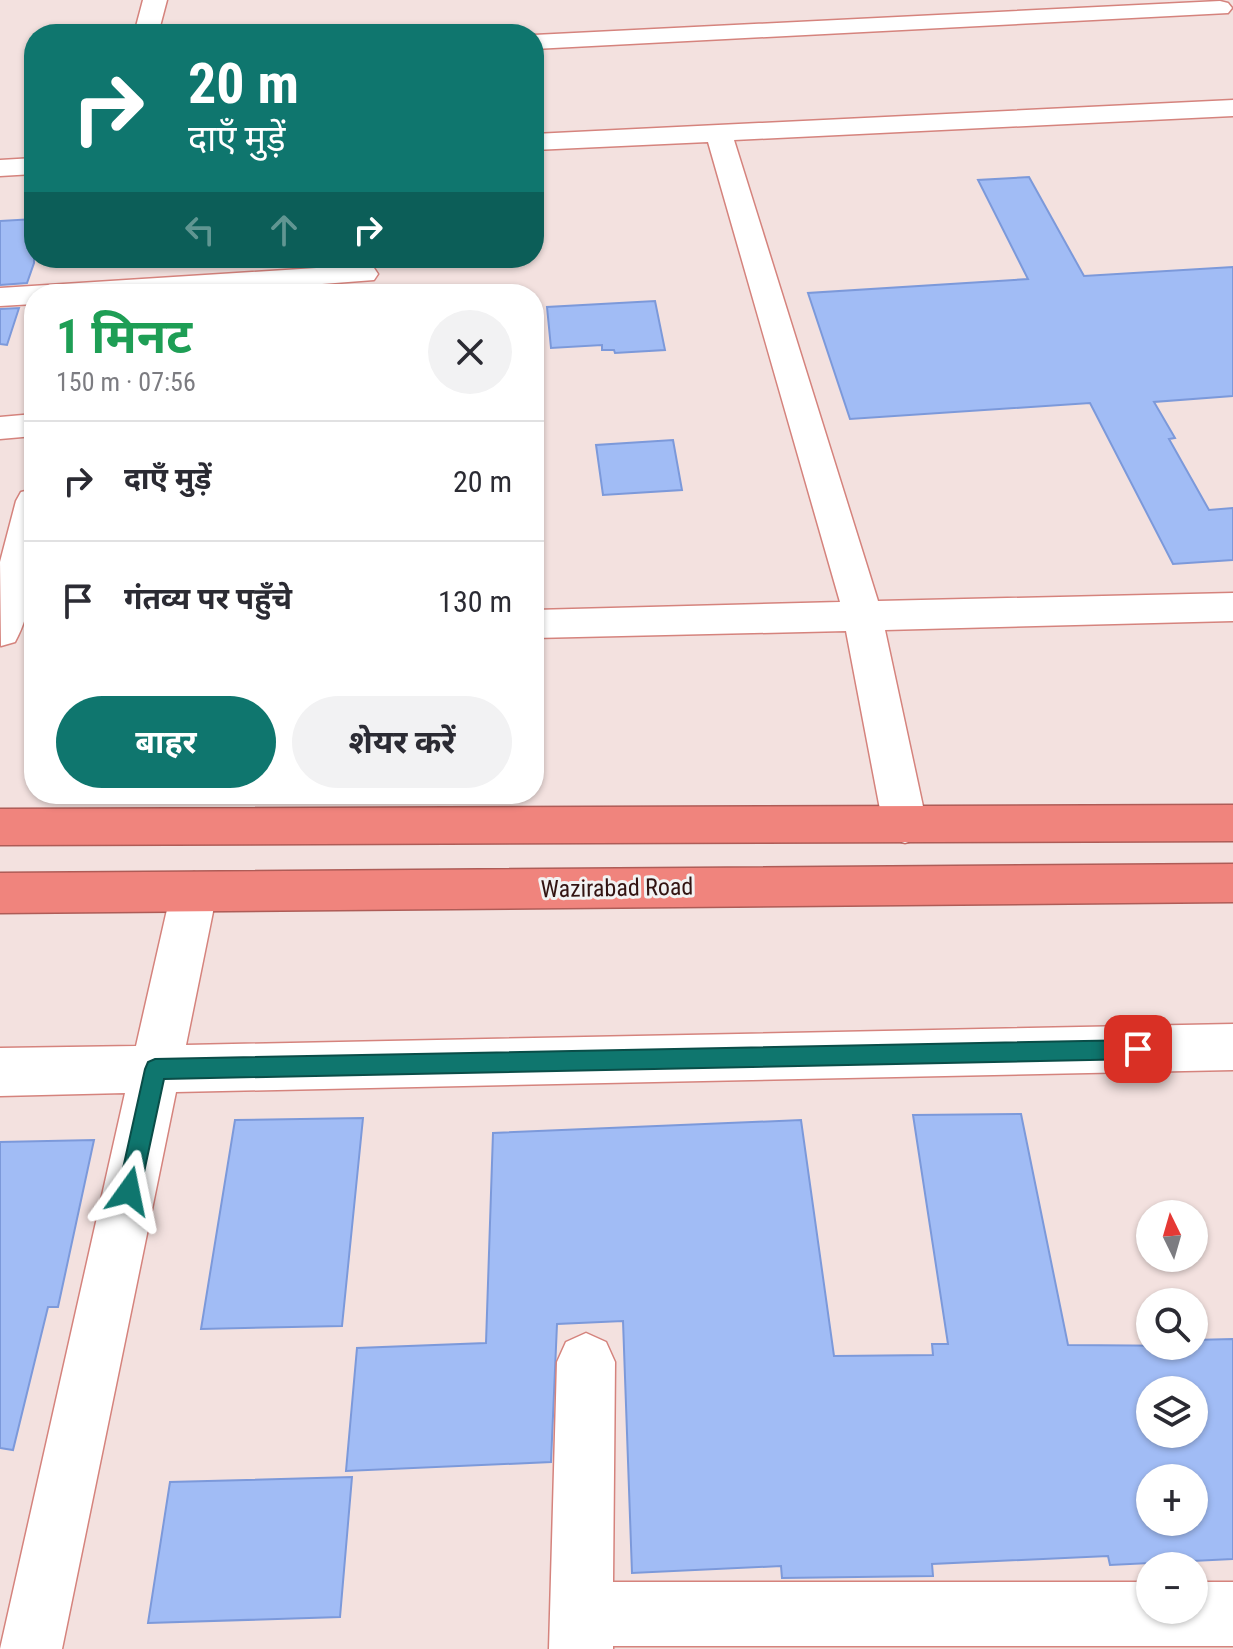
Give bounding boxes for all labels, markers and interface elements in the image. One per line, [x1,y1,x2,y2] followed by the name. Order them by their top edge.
[188,51,299,117] text: 20 m
[56,56,160,160] icon: right
[188,118,285,160] text: दाएँ मुड़ें
[178,208,222,252] icon: left
[262,208,306,252] icon: ahead
[346,208,390,252] icon: right
[56,308,192,365] text: 1 मिनट
[428,310,512,394] button: close
[56,367,196,397] text: 150 m · 07:56
[56,459,100,503] icon: right
[124,461,211,496] text: दाएँ मुड़ें
[453,464,512,499] text: 20 m
[56,579,100,623] icon: arrive
[124,581,292,616] text: गंतव्य पर पहुँचे
[438,584,512,619] text: 130 m
[56,696,276,788] button: बाहर
[292,696,512,788] button: शेयर करें
[540,873,694,903] street label: Wazirabad Road
[1104,1015,1172,1083] pin
[1116,1027,1160,1071] icon: arrive
[87,1149,171,1233] position arrow
[1136,1200,1208,1272] north arrow
[1136,1200,1208,1624] map controls
[1136,1288,1208,1360] button: search
[1136,1376,1208,1448] button: layers
[1136,1464,1208,1536] button: +
[1136,1552,1208,1624] button: −

